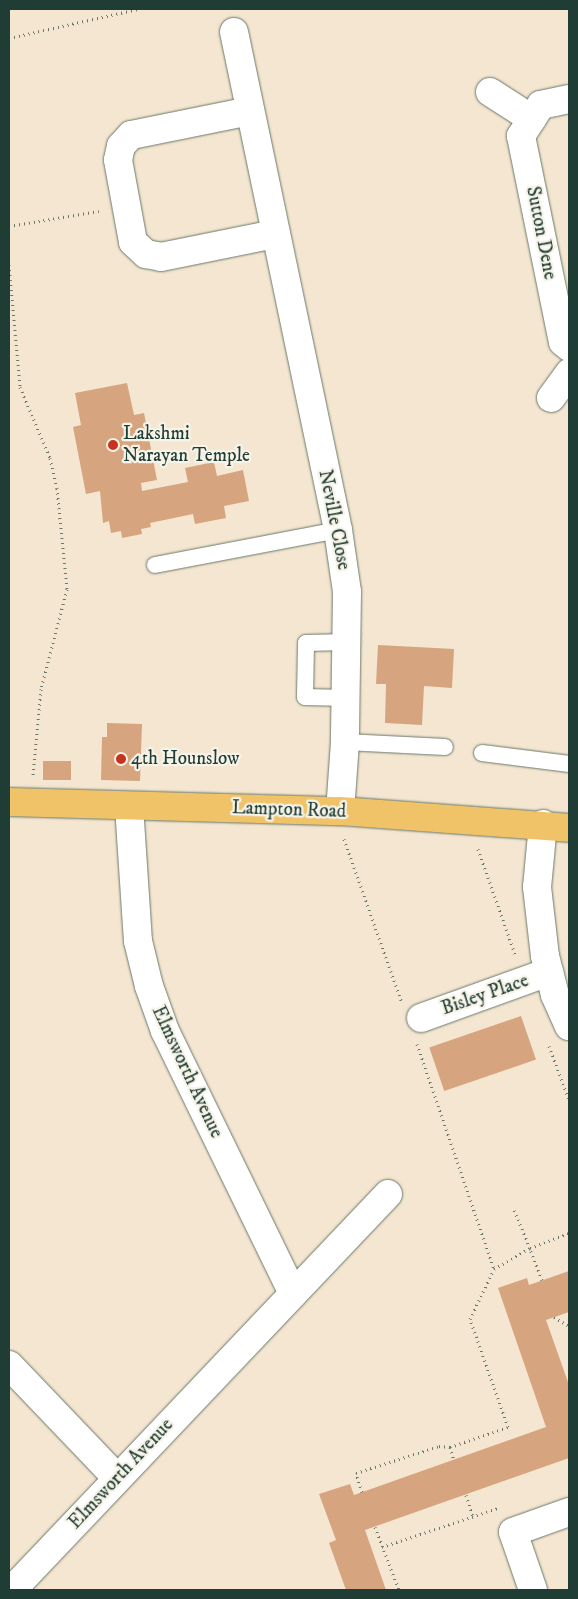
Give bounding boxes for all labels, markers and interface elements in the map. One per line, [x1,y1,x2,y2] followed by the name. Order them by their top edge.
[521,185,561,281] street label: Sutton Dene
[123,423,250,467] place label: Lakshmi Narayan Temple
[107,439,119,451] marker: Lakshmi Narayan Temple
[313,468,355,572] street label: Neville Close
[131,748,239,770] place label: 4th Hounslow
[115,753,127,765] marker: 4th Hounslow
[232,797,346,823] street label: Lampton Road
[438,969,532,1021] street label: Bisley Place
[146,1002,228,1142] street label: Elmsworth Avenue
[64,1414,178,1534] street label: Elmsworth Avenue

